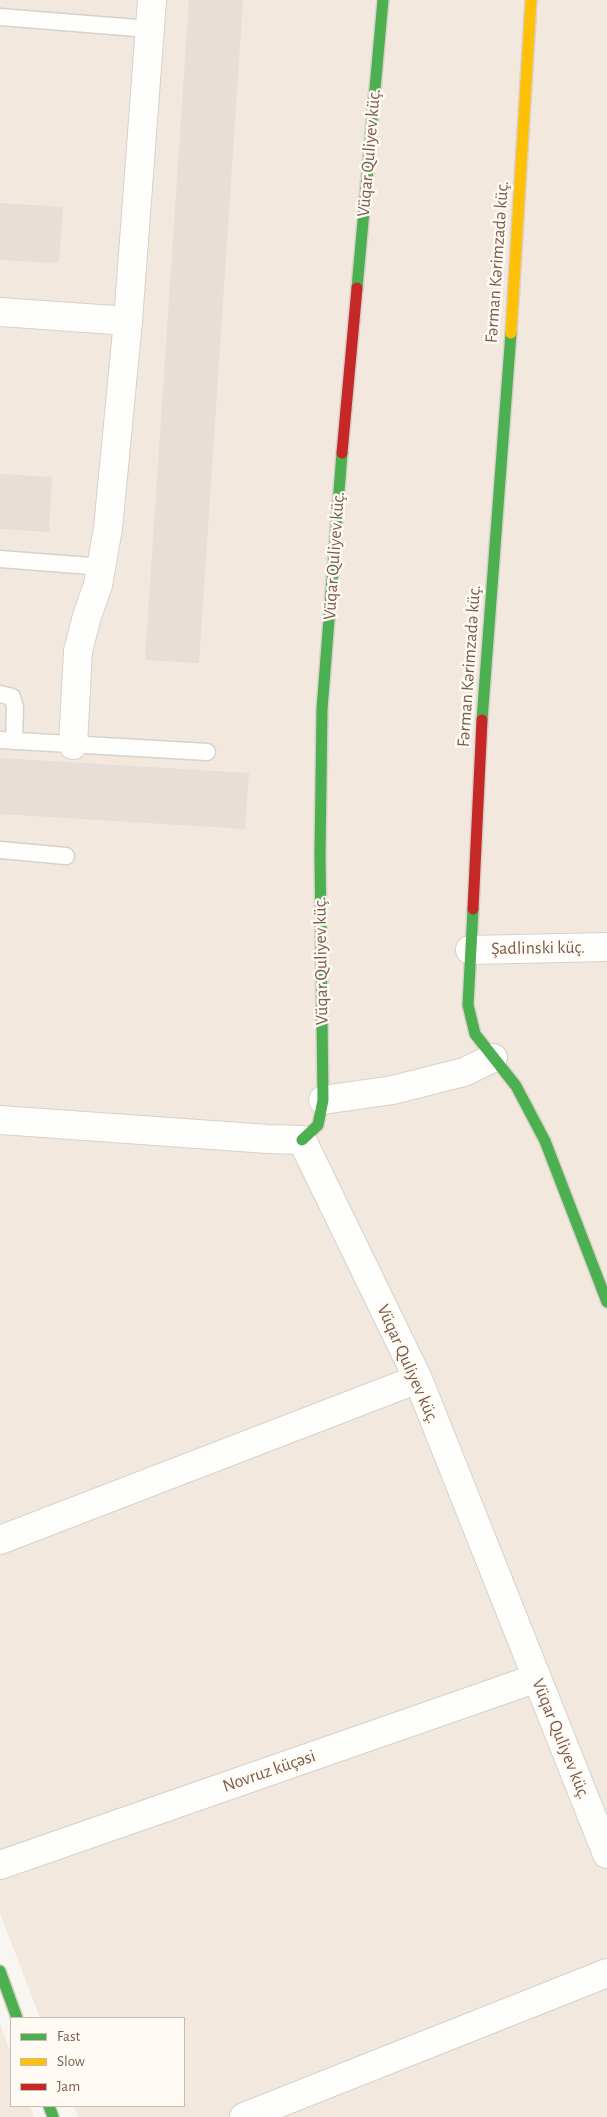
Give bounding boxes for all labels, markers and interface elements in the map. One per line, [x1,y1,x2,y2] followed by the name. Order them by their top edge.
[353,88,385,218] street label: Vüqar Quliyev küç.
[481,180,513,344] street label: Fərman Kərimzadə küç.
[319,491,349,621] street label: Vüqar Quliyev küç.
[453,584,485,748] street label: Fərman Kərimzadə küç.
[309,897,333,1025] street label: Vüqar Quliyev küç.
[491,936,585,960] street label: Şadlinski küç.
[372,1301,444,1427] street label: Vüqar Quliyev küç.
[527,1676,595,1802] street label: Vüqar Quliyev küç.
[220,1745,318,1797] street label: Novruz küçəsi
[10,2017,185,2107] legend
[57,2029,80,2044] text: Fast
[57,2054,85,2069] text: Slow
[57,2079,80,2094] text: Jam

